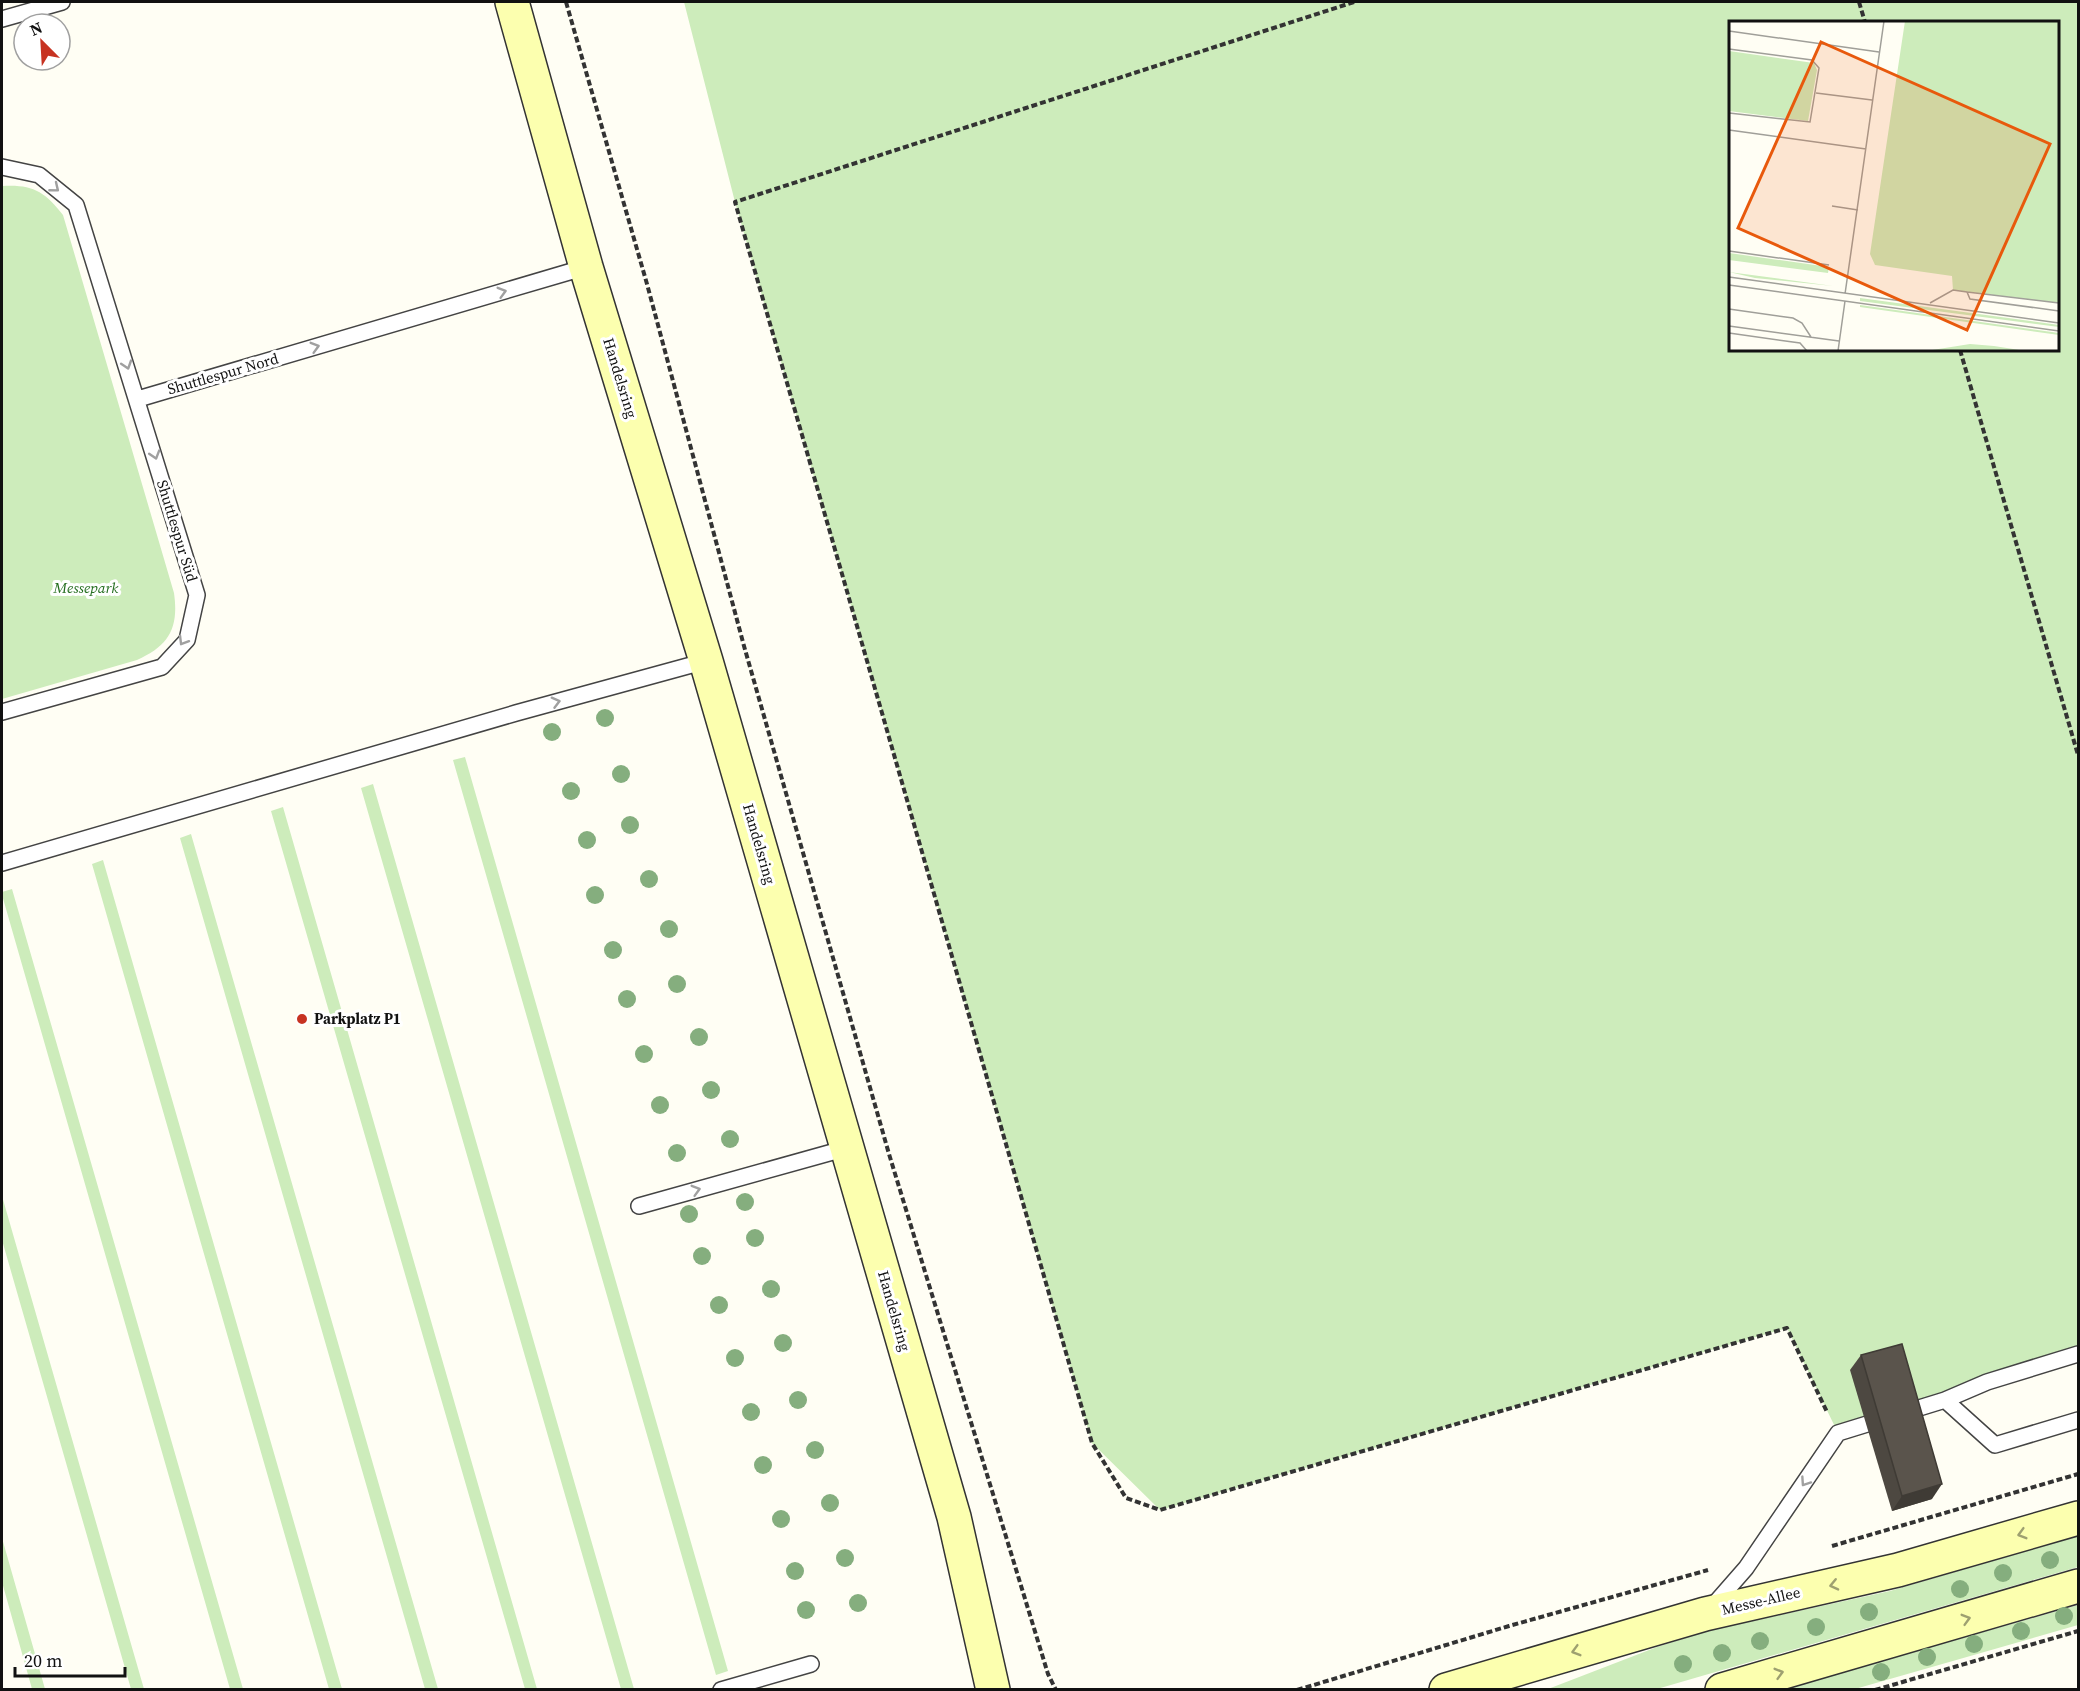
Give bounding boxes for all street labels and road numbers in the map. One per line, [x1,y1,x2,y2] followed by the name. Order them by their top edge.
[598,335,643,421] street label: Handelsring
[165,348,281,399] street label: Shuttlespur Nord
[152,477,203,585] street label: Shuttlespur Süd
[738,801,781,887] street label: Handelsring
[873,1268,916,1354] street label: Handelsring
[1719,1581,1803,1620] street label: Messe-Allee

